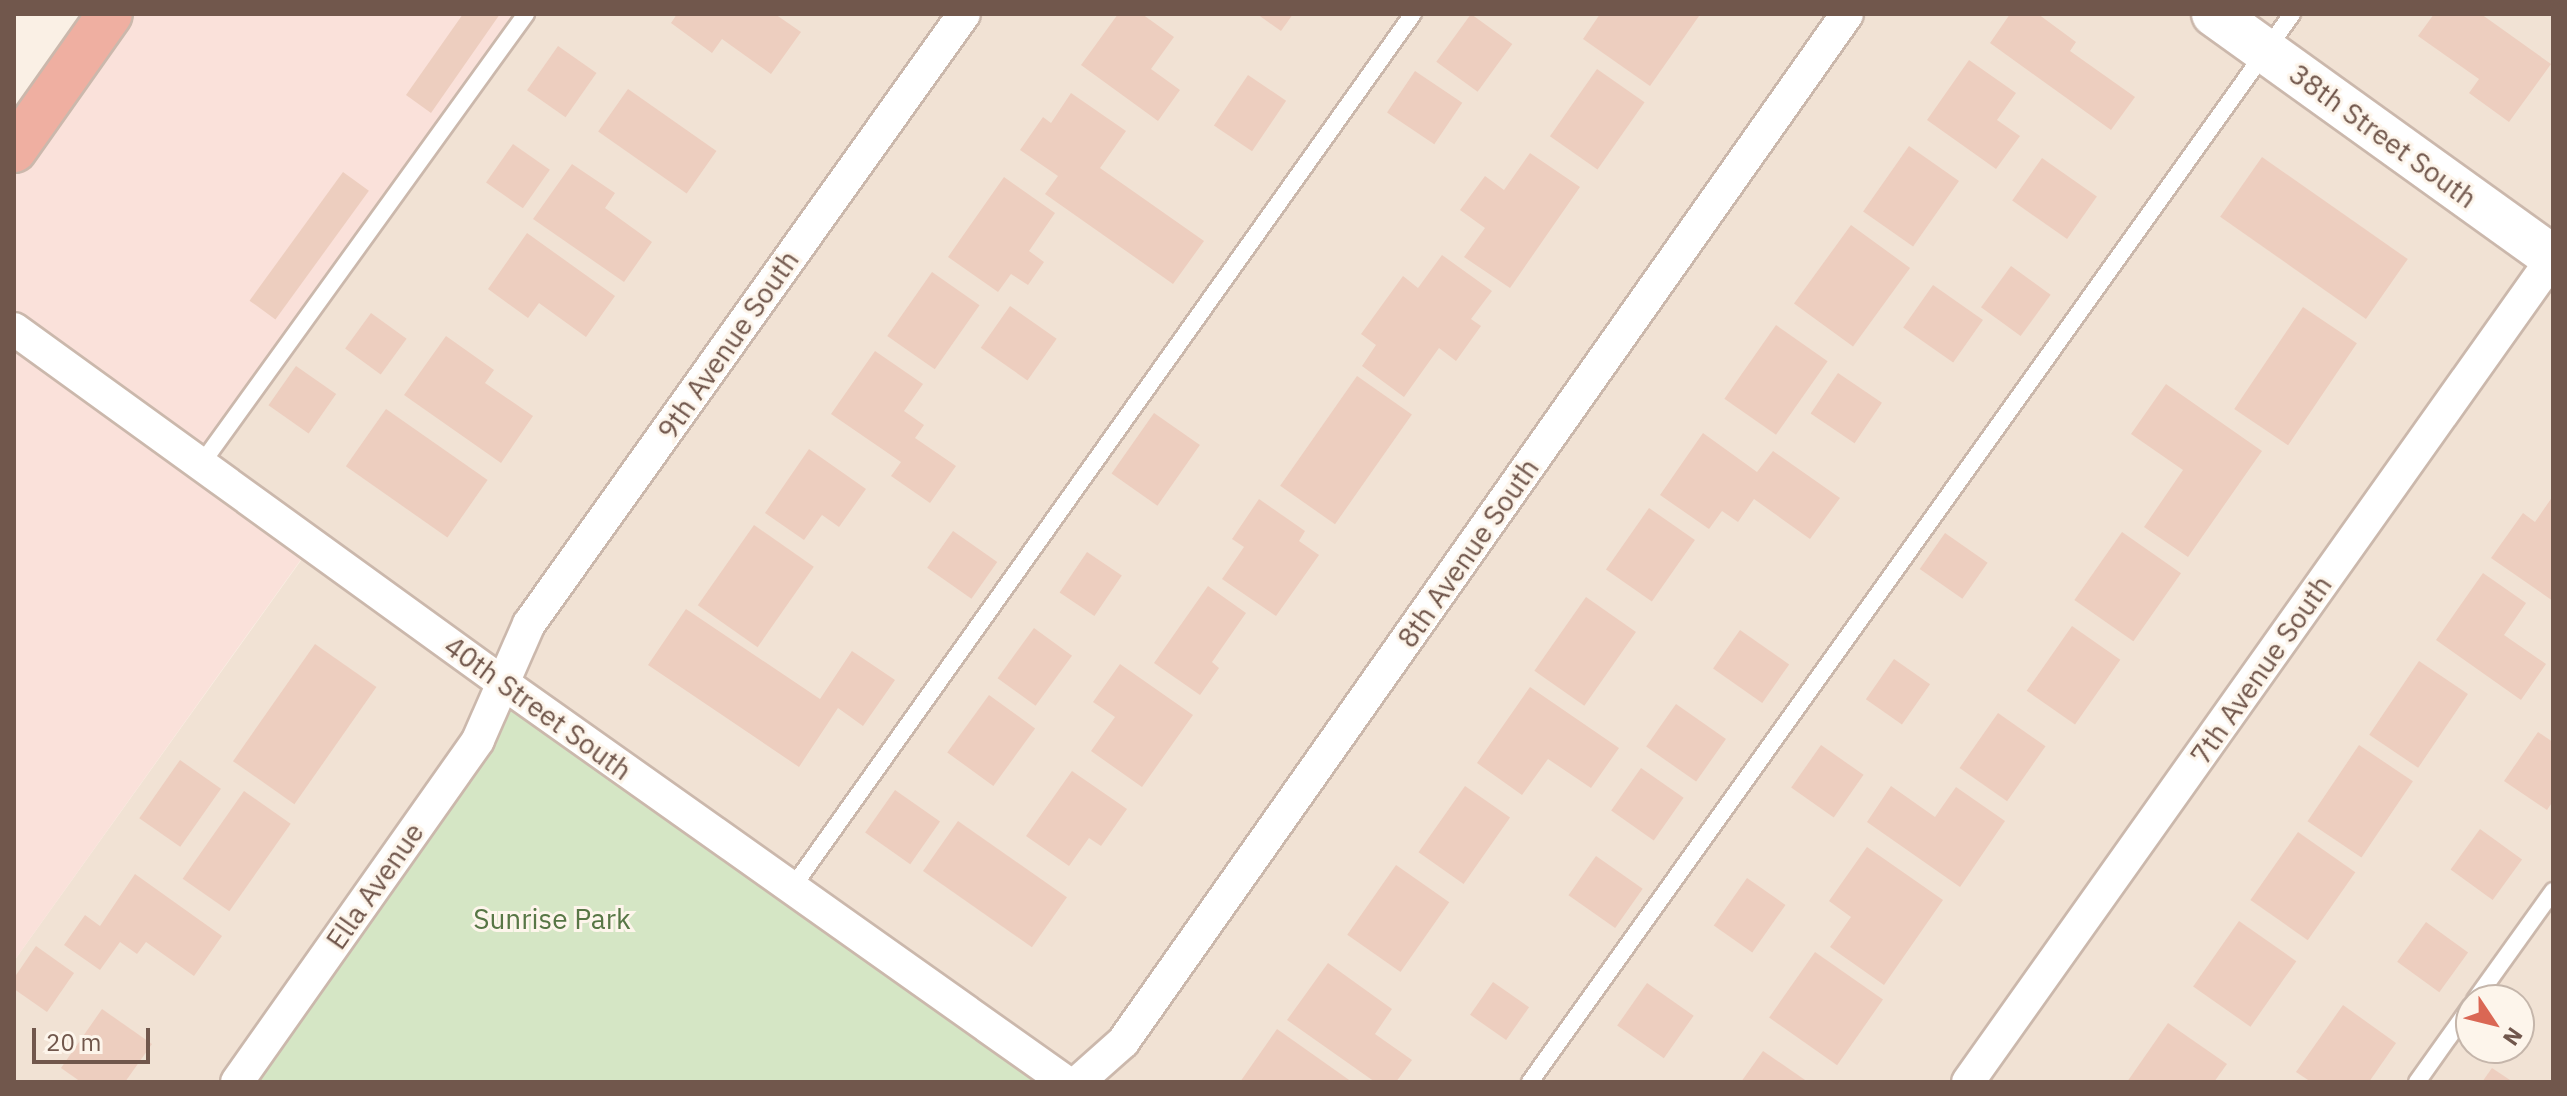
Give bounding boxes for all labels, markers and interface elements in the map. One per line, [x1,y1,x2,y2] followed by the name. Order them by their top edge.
[2283,57,2483,215] street label: 38th Street South
[650,244,806,446] street label: 9th Avenue South
[1390,452,1546,654] street label: 8th Avenue South
[2183,569,2339,771] street label: 7th Avenue South
[438,629,638,787] street label: 40th Street South
[319,816,431,956] street label: Ella Avenue
[473,902,631,936] park label: Sunrise Park
[2455,984,2535,1064] north arrow
[36,1012,154,1062] scale bar
[2497,1022,2530,1052] text: N
[46,1026,101,1058] text: 20 m

